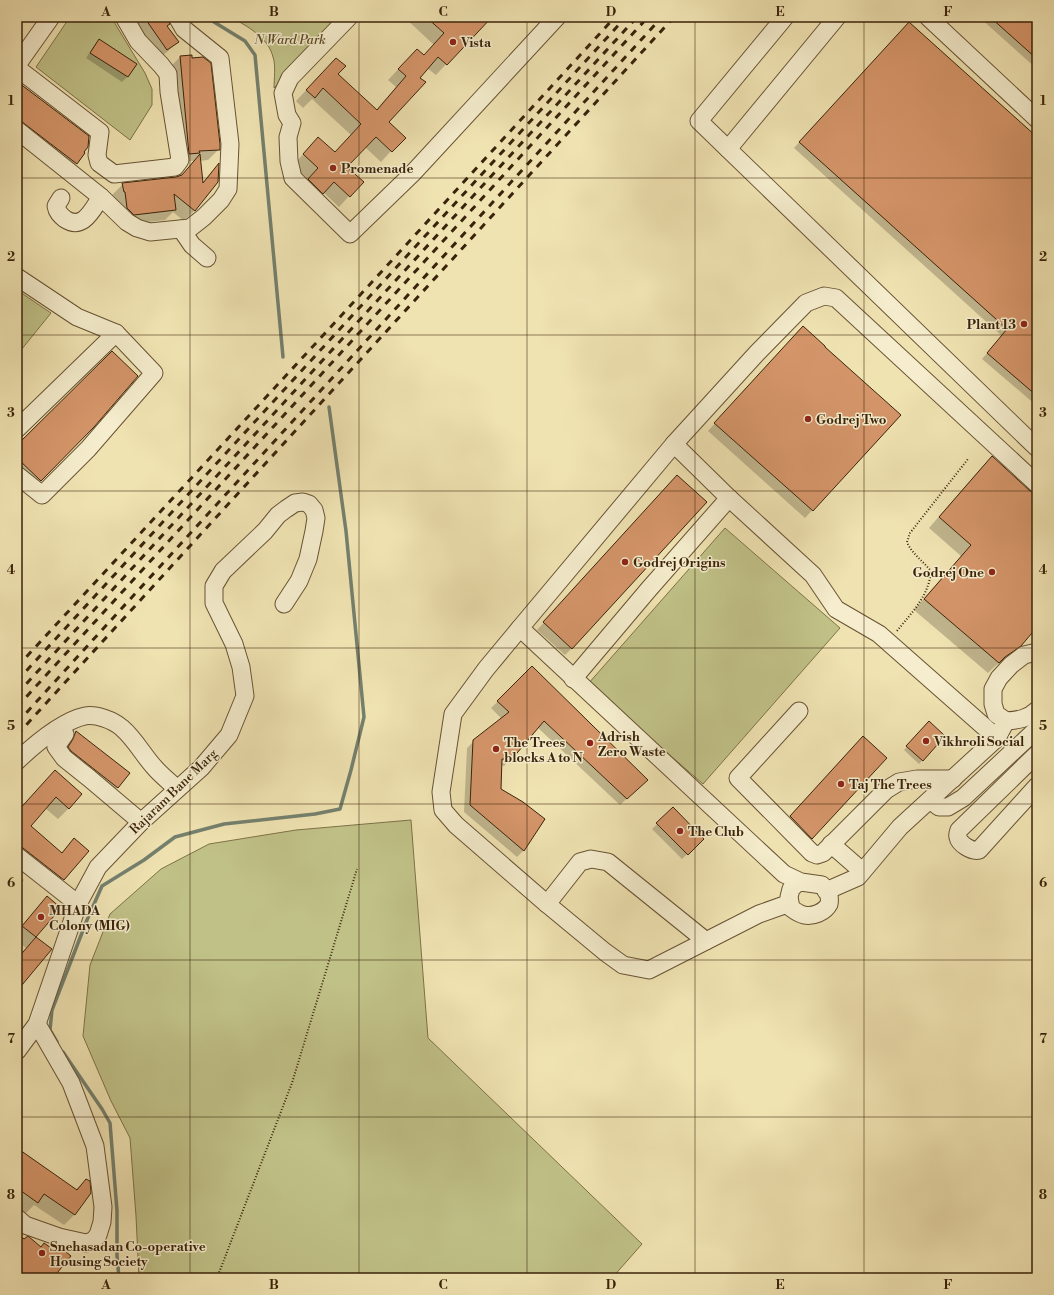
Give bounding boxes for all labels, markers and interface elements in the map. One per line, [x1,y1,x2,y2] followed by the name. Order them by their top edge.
[100,4,111,20] text: A
[269,4,279,20] text: B
[438,4,448,20] text: C
[606,4,616,20] text: D
[775,4,785,20] text: E
[943,4,953,20] text: F
[253,32,326,48] park label: N Ward Park
[460,35,492,51] place label: Vista
[448,37,458,47] marker: Vista
[8,93,15,109] text: 1
[1040,93,1047,109] text: 1
[341,161,413,177] place label: Promenade
[328,163,338,173] marker: Promenade
[7,249,15,265] text: 2
[1039,249,1047,265] text: 2
[967,317,1016,333] place label: Plant 13
[1019,319,1029,329] marker: Plant 13
[7,405,15,421] text: 3
[1039,405,1047,421] text: 3
[816,412,887,428] place label: Godrej Two
[803,414,813,424] marker: Godrej Two
[633,555,726,571] place label: Godrej Origins
[620,557,630,567] marker: Godrej Origins
[7,562,16,578] text: 4
[1039,562,1048,578] text: 4
[913,565,984,581] place label: Godrej One
[987,567,997,577] marker: Godrej One
[7,718,15,734] text: 5
[1039,718,1047,734] text: 5
[597,729,666,760] place label: Adrish Zero Waste
[933,734,1025,750] place label: Vikhroli Social
[504,735,584,766] place label: The Trees blocks A to N
[921,736,931,746] marker: Vikhroli Social
[585,738,595,748] marker: Adrish Zero Waste
[491,744,501,754] marker: The Trees blocks A to N
[126,746,221,838] street label: Rajaram Bane Marg
[849,777,932,793] place label: Taj The Trees
[836,779,846,789] marker: Taj The Trees
[688,824,744,840] place label: The Club
[675,826,685,836] marker: The Club
[7,875,15,891] text: 6
[1039,875,1047,891] text: 6
[49,903,130,934] place label: MHADA Colony (MIG)
[36,912,46,922] marker: MHADA Colony (MIG)
[7,1031,15,1047] text: 7
[1039,1031,1047,1047] text: 7
[7,1187,15,1203] text: 8
[1039,1187,1047,1203] text: 8
[50,1239,206,1270] place label: Snehasadan Co-operative Housing Society
[37,1248,47,1258] marker: Snehasadan Co-operative Housing Society
[100,1277,111,1293] text: A
[269,1277,279,1293] text: B
[438,1277,448,1293] text: C
[606,1277,616,1293] text: D
[775,1277,785,1293] text: E
[943,1277,953,1293] text: F

